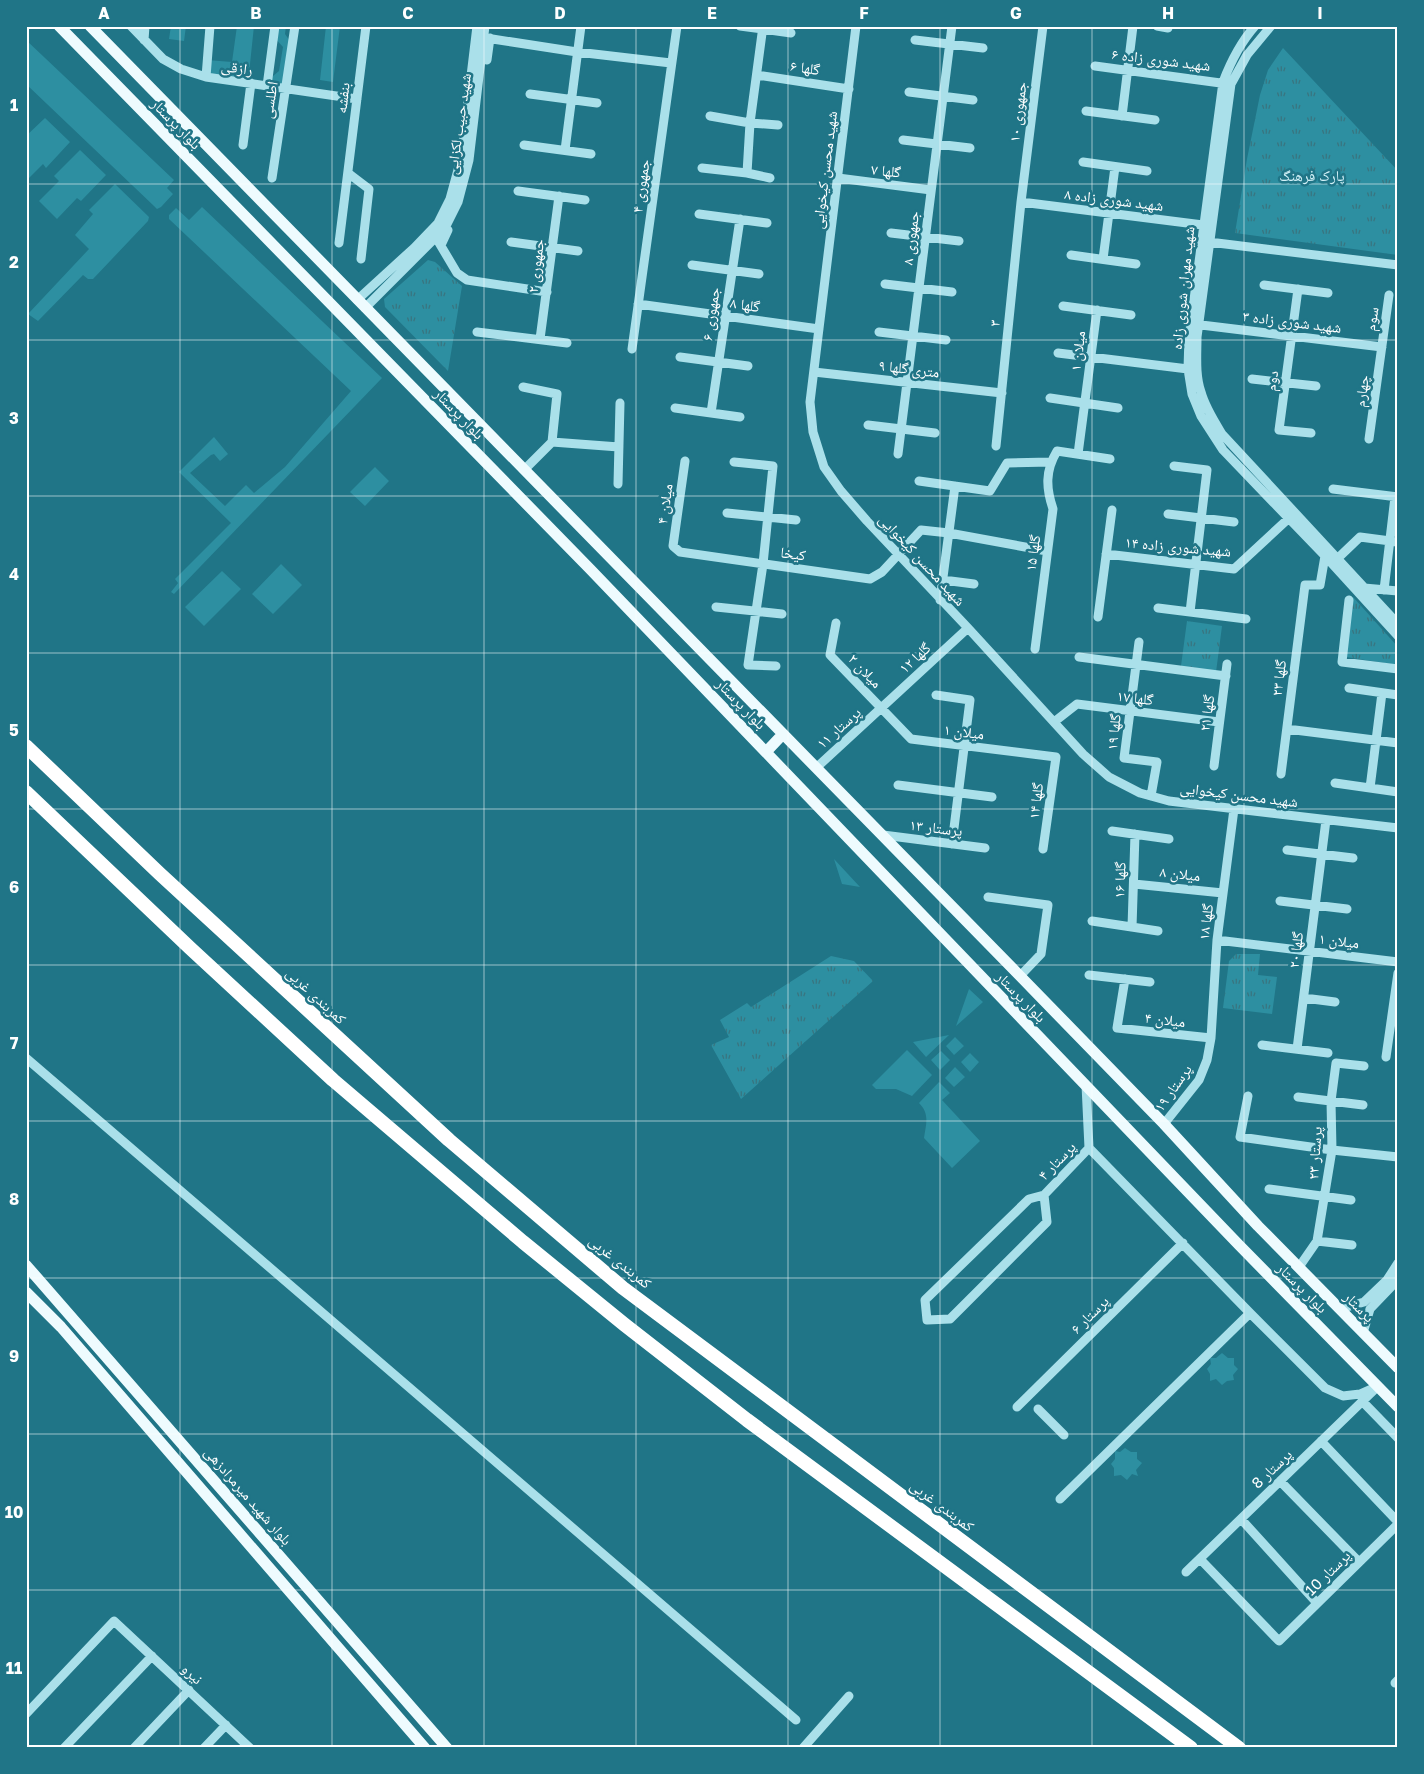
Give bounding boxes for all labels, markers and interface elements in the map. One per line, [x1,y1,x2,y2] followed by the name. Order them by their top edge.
[98,3,110,23] text: A
[250,3,262,23] text: B
[402,3,414,23] text: C
[554,3,566,23] text: D
[707,3,717,23] text: E
[859,3,869,23] text: F
[1010,3,1022,23] text: G
[1162,3,1174,23] text: H
[1317,3,1323,23] text: I
[1110,44,1212,76] street label: شهید شوری زاده ۶
[220,56,254,80] street label: رازقی
[789,56,822,79] street label: گلها ۶
[442,72,476,176] street label: شهید حبیب لکزایی
[257,80,283,120] street label: اطلسی
[1004,80,1032,143] street label: جمهوری ۱۰
[331,81,353,114] street label: بنفشه
[147,93,205,153] street label: بلوار پرستار
[10,95,18,115] text: 1
[808,110,842,230] street label: شهید محسن کیخوایی
[627,157,655,214] street label: جمهوری ۴
[870,159,902,182] street label: گلها ۷
[1279,166,1345,185] park label: پارک فرهنگ
[1063,184,1165,216] street label: شهید شوری زاده ۸
[898,210,924,266] street label: جمهوری ۸
[1167,225,1199,351] street label: شهید مهران شوری زاده
[523,238,549,294] street label: جمهوری ۲
[9,252,19,272] text: 2
[697,285,725,342] street label: جمهوری ۶
[729,293,762,316] street label: گلها ۸
[1360,305,1384,332] street label: سوم
[1241,306,1343,338] street label: شهید شوری زاده ۳
[985,318,1003,327] street label: ۳
[1066,329,1090,372] street label: میلان ۱
[877,355,941,383] street label: ۹ متری گلها
[1261,370,1283,392] street label: دوم
[1350,373,1374,408] street label: چهارم
[430,383,488,443] street label: بلوار پرستار
[9,408,19,428] text: 3
[652,482,678,526] street label: میلان ۴
[874,510,970,610] street label: شهید محسن کیخوایی
[1124,532,1232,562] street label: شهید شوری زاده ۱۴
[1021,533,1045,572] street label: گلها ۱۵
[779,542,807,564] street label: کیخا
[9,564,19,584] text: 4
[895,638,935,677] street label: گلها ۱۲
[844,649,886,693] street label: میلان ۲
[1267,658,1290,697] street label: گلها ۲۳
[712,673,770,733] street label: بلوار پرستار
[1116,686,1155,709] street label: گلها ۱۷
[1195,693,1219,732] street label: گلها ۲۱
[813,703,865,753] street label: پرستار ۱۱
[1102,712,1125,751] street label: گلها ۱۹
[9,720,19,740] text: 5
[943,720,986,744] street label: میلان ۱
[1179,778,1299,812] street label: شهید محسن کیخوایی
[1024,781,1047,820] street label: گلها ۱۴
[908,815,964,840] street label: پرستار ۱۳
[1109,861,1130,899] street label: گلها ۱۶
[1159,862,1201,886] street label: میلان ۸
[9,877,19,897] text: 6
[1194,902,1217,941] street label: گلها ۱۸
[1318,929,1361,953] street label: میلان ۱
[1284,930,1307,969] street label: گلها ۲۰
[282,963,350,1029] street label: کمربندی غربی
[992,966,1050,1026] street label: بلوار پرستار
[1144,1008,1186,1032] street label: میلان ۴
[10,1033,19,1053] text: 7
[1150,1060,1196,1115] street label: پرستار ۱۹
[1303,1126,1326,1180] street label: پرستار ۲۳
[1034,1137,1080,1184] street label: پرستار ۴
[9,1189,19,1209] text: 8
[584,1231,656,1293] street label: کمربندی غربی
[1272,1258,1332,1317] street label: بلوار پرستار
[1339,1286,1379,1326] street label: پرستار
[1066,1291,1113,1338] street label: پرستار ۶
[9,1346,19,1366] text: 9
[200,1442,296,1550] street label: بلوار شهید میرمرادزهی
[1247,1445,1296,1493] street label: پرستار 8
[906,1475,978,1537] street label: کمربندی غربی
[5,1502,23,1522] text: 10
[1301,1546,1354,1599] street label: پرستار 10
[6,1658,22,1678] text: 11
[178,1659,207,1688] street label: نیرو

